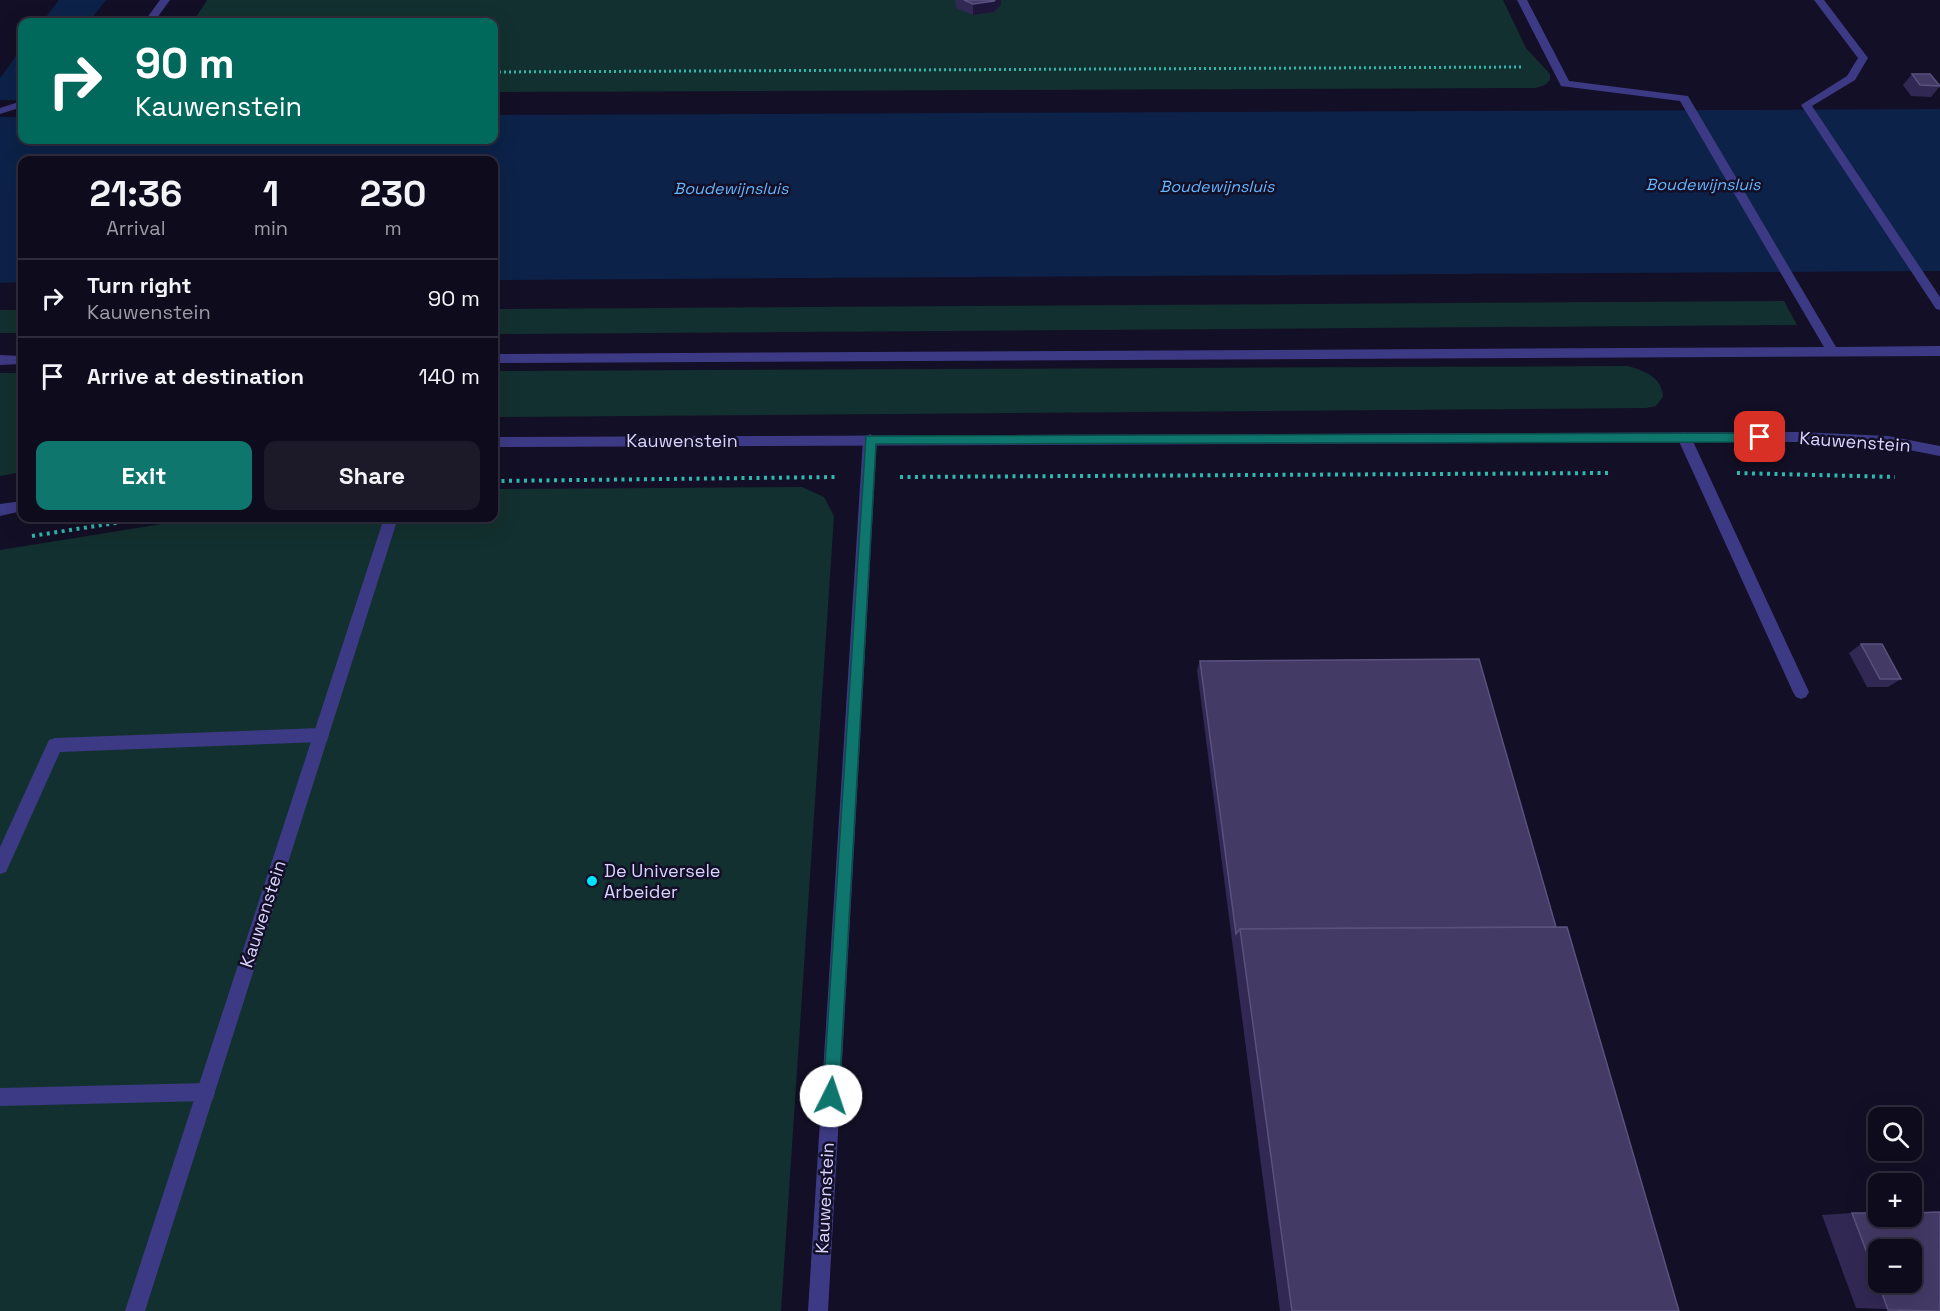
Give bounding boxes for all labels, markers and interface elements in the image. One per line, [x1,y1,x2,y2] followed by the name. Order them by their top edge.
[135,37,235,90] text: 90 m
[36,42,114,120] icon: right
[135,89,302,124] text: Kauwenstein
[90,171,182,217] text: 21:36
[263,171,279,217] text: 1
[360,171,426,217] text: 230
[1646,174,1761,195] water label: Boudewijnsluis
[1160,176,1275,197] water label: Boudewijnsluis
[674,178,789,199] water label: Boudewijnsluis
[106,215,166,241] text: Arrival
[254,215,288,241] text: min
[384,215,402,241] text: m
[87,271,192,299] text: Turn right
[36,282,69,315] icon: right
[428,284,480,312] text: 90 m
[87,299,211,325] text: Kauwenstein
[36,360,69,393] icon: arrive
[87,362,304,390] text: Arrive at destination
[418,362,480,390] text: 140 m
[1734,411,1785,462] pin
[1743,420,1776,453] icon: arrive
[1799,426,1911,457] street label: Kauwenstein
[626,429,738,452] street label: Kauwenstein
[36,441,252,510] button: Exit
[264,441,480,510] button: Share
[234,857,291,970] street label: Kauwenstein
[604,859,720,903] place label: De Universele Arbeider
[585,874,599,888] marker: De Universele Arbeider
[799,1064,863,1128] position arrow
[1868,1107,1922,1293] map controls
[1868,1107,1922,1161] button: search
[810,1142,839,1254] street label: Kauwenstein
[1868,1173,1922,1227] button: +
[1868,1239,1922,1293] button: −

